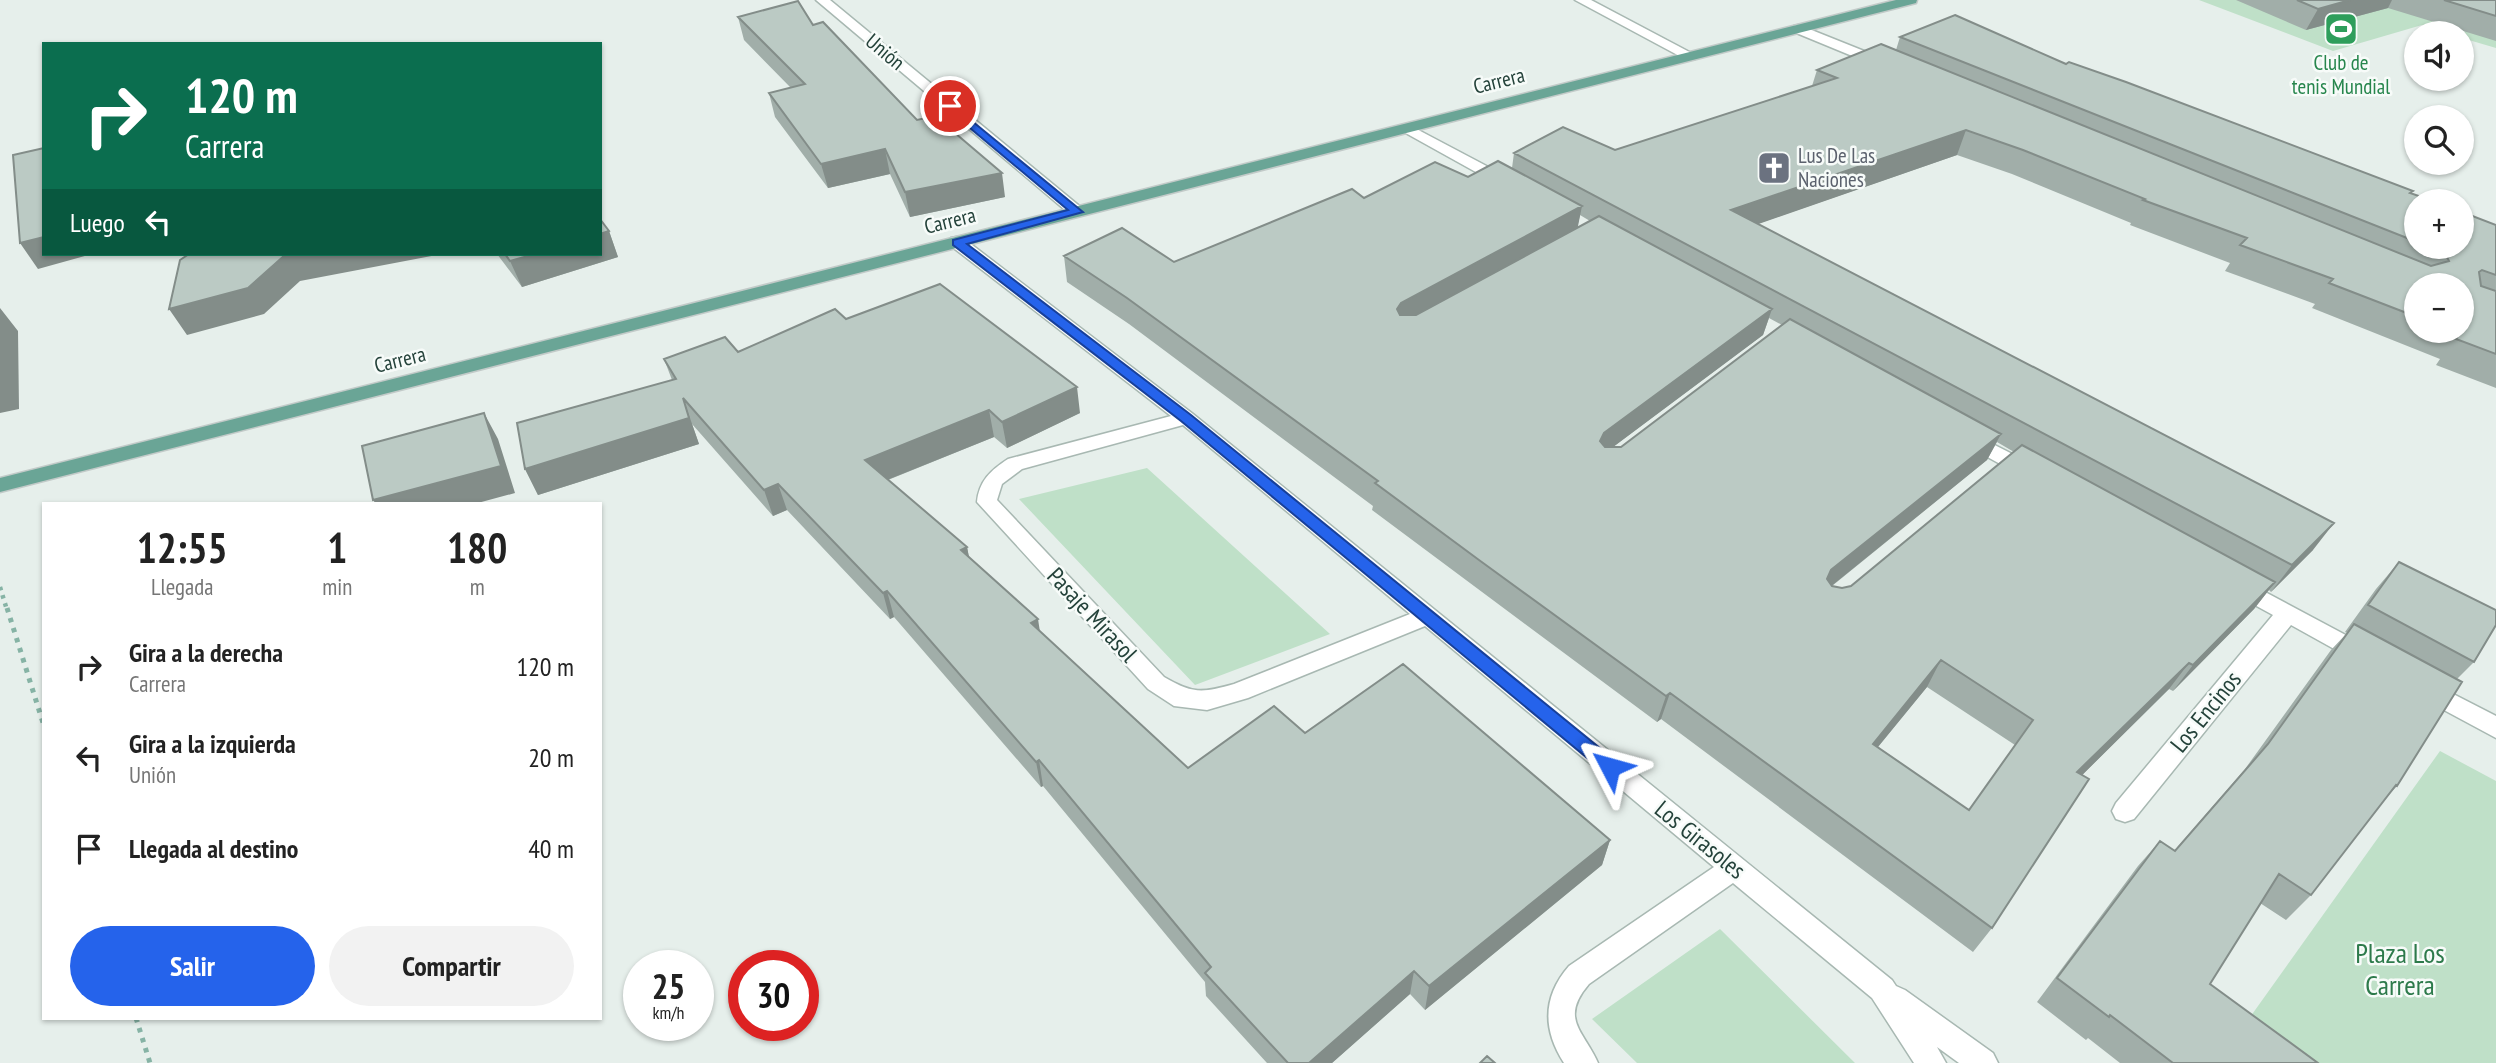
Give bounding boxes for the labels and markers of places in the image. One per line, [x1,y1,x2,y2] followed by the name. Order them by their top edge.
[2322,10,2360,48] sports icon: Club de tenis Mundial
[2292,49,2390,100] place label: Club de tenis Mundial
[920,76,980,136] pin
[1798,142,1875,193] place label: Lus De Las Naciones
[1755,149,1793,187] church icon: Lus De Las Naciones

